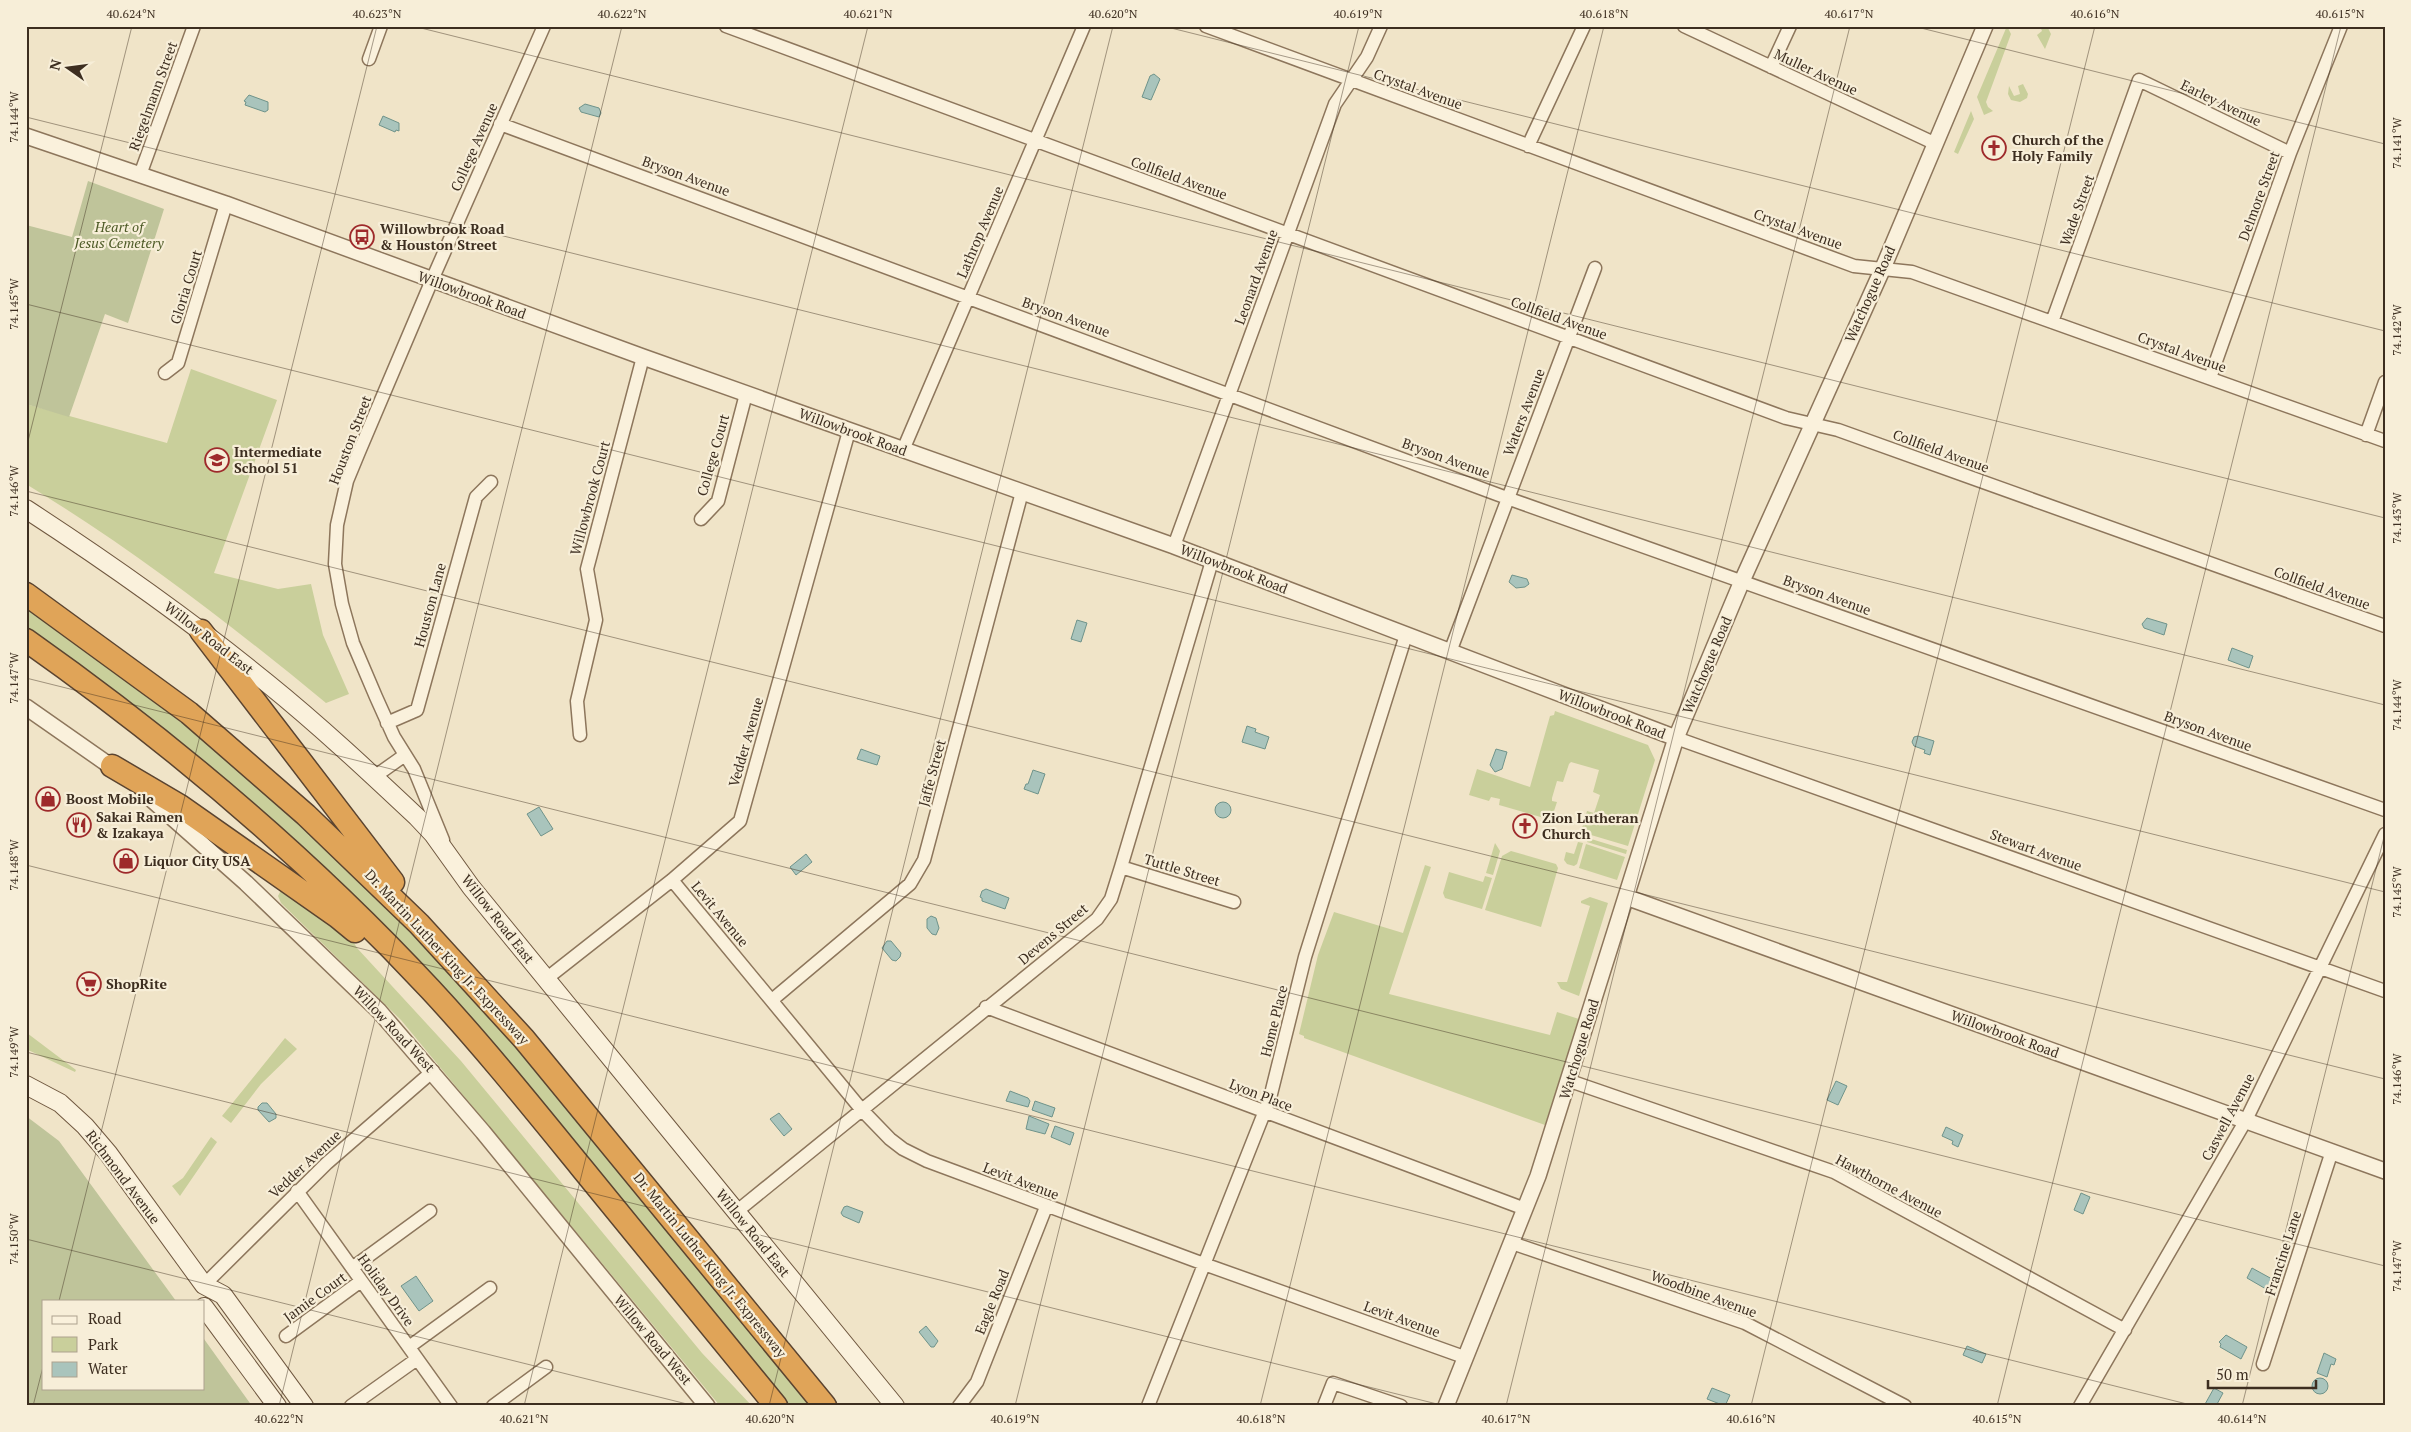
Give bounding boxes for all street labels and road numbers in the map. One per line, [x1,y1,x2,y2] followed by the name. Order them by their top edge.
[124,38,181,153] street label: Riegelmann Street
[1771,44,1861,99] street label: Muller Avenue
[1371,64,1465,113] street label: Crystal Avenue
[2178,75,2265,130] street label: Earley Avenue
[445,99,502,194] street label: College Avenue
[2233,148,2284,243] street label: Delmore Street
[640,151,733,200] street label: Bryson Avenue
[1128,151,1230,204] street label: Collfield Avenue
[2055,171,2099,248] street label: Wade Street
[952,183,1007,281] street label: Lathrop Avenue
[1751,204,1845,253] street label: Crystal Avenue
[1230,227,1282,327] street label: Leonard Avenue
[1840,242,1899,345] street label: Watchogue Road
[165,247,206,326] street label: Gloria Court
[415,266,529,323] street label: Willowbrook Road
[1508,291,1610,344] street label: Collfield Avenue
[1020,292,1113,341] street label: Bryson Avenue
[2135,327,2229,376] street label: Crystal Avenue
[1498,366,1549,458] street label: Waters Avenue
[324,392,376,487] street label: Houston Street
[796,403,910,460] street label: Willowbrook Road
[692,411,734,498] street label: College Court
[1890,424,1992,477] street label: Collfield Avenue
[1400,433,1493,482] street label: Bryson Avenue
[565,438,614,557] street label: Willowbrook Court
[1178,539,1291,598] street label: Willowbrook Road
[409,560,450,649] street label: Houston Lane
[2271,561,2373,614] street label: Collfield Avenue
[1781,570,1874,619] street label: Bryson Avenue
[161,597,258,679] street label: Willow Road East
[1677,613,1736,716] street label: Watchogue Road
[1556,684,1669,743] street label: Willowbrook Road
[724,695,767,789] street label: Vedder Avenue
[2162,706,2255,755] street label: Bryson Avenue
[913,736,950,809] street label: Jaffe Street
[1988,824,2085,875] street label: Stewart Avenue
[1142,849,1223,890] street label: Tuttle Street
[361,865,534,1049] street label: Dr. Martin Luther King Jr. Expressway
[458,870,540,968] street label: Willow Road East
[687,877,753,950] street label: Levit Avenue
[1014,898,1092,968] street label: Devens Street
[349,981,440,1077] street label: Willow Road West
[1255,983,1292,1059] street label: Home Place
[1554,996,1603,1101] street label: Watchogue Road
[1948,1005,2062,1062] street label: Willowbrook Road
[2196,1070,2259,1164] street label: Caswell Avenue
[1227,1074,1296,1115] street label: Lyon Place
[264,1125,345,1202] street label: Vedder Avenue
[82,1126,165,1227] street label: Richmond Avenue
[1833,1149,1946,1222] street label: Hawthorne Avenue
[980,1157,1062,1204] street label: Levit Avenue
[630,1168,792,1362] street label: Dr. Martin Luther King Jr. Expressway
[712,1185,795,1281] street label: Willow Road East
[2260,1208,2305,1298] street label: Francine Lane
[354,1250,419,1330] street label: Holiday Drive
[970,1266,1013,1337] street label: Eagle Road
[1648,1266,1760,1322] street label: Woodbine Avenue
[279,1267,351,1326] street label: Jamie Court
[610,1291,697,1389] street label: Willow Road West
[1361,1296,1443,1341] street label: Levit Avenue

